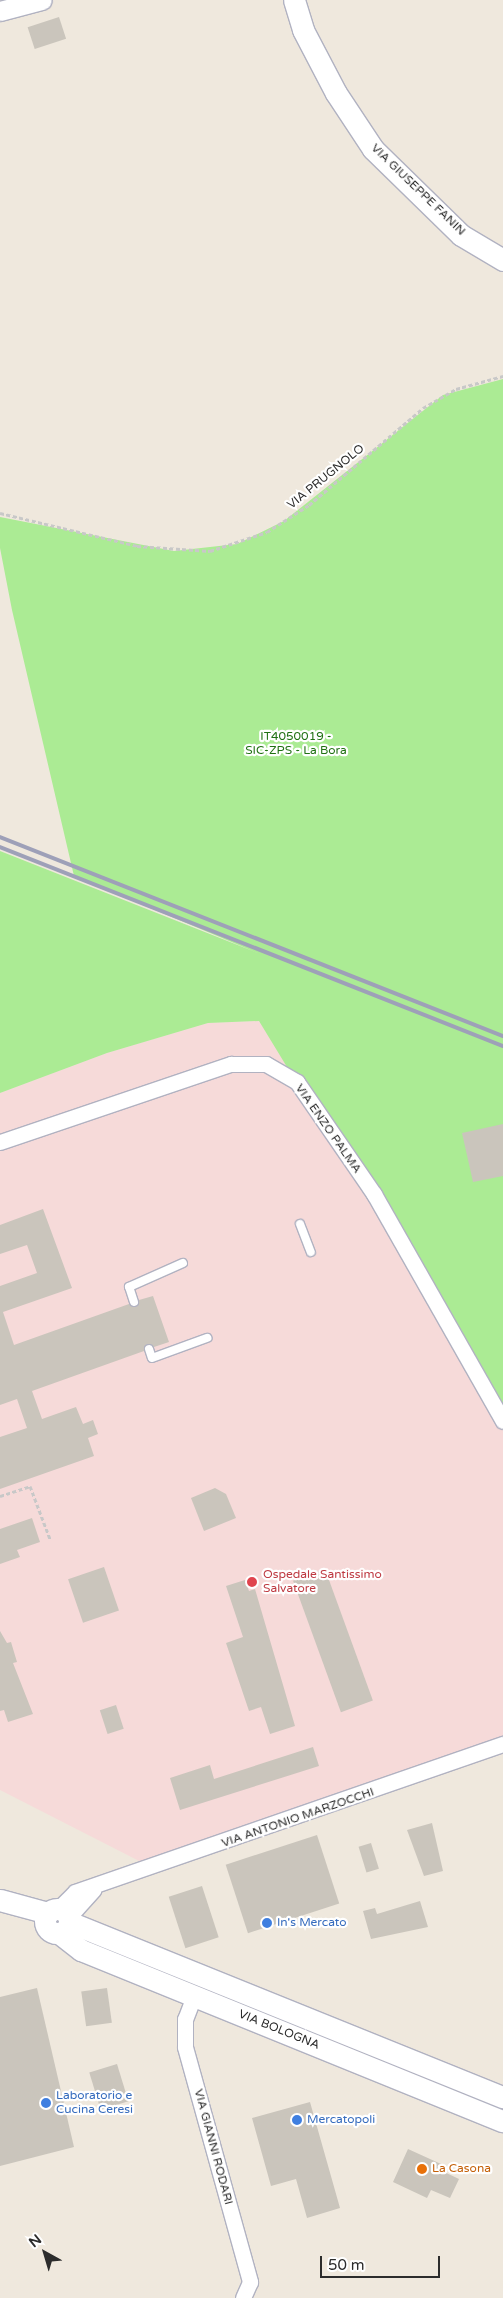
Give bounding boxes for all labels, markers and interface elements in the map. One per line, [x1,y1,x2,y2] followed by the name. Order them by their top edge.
[368,141,468,239] street label: VIA GIUSEPPE FANIN
[285,442,367,512] street label: VIA PRUGNOLO
[245,730,347,758] park label: IT4050019 - SIC-ZPS - La Bora
[292,1082,364,1176] street label: VIA ENZO PALMA
[263,1568,382,1596] place label: Ospedale Santissimo Salvatore
[245,1575,259,1589] marker: Ospedale Santissimo Salvatore
[220,1785,376,1851] street label: VIA ANTONIO MARZOCCHI
[277,1916,347,1930] place label: In's Mercato
[261,1917,273,1929] marker: In's Mercato
[236,2007,322,2053] street label: VIA BOLOGNA
[191,2088,235,2206] street label: VIA GIANNI RODARI
[56,2089,133,2117] place label: Laboratorio e Cucina Ceresi
[40,2097,52,2109] marker: Laboratorio e Cucina Ceresi
[307,2113,375,2127] place label: Mercatopoli
[291,2114,303,2126] marker: Mercatopoli
[432,2162,491,2176] place label: La Casona
[416,2163,428,2175] marker: La Casona
[20,2228,70,2278] north arrow
[26,2231,45,2251] text: N
[323,2246,443,2278] scale bar
[328,2256,365,2274] text: 50 m

